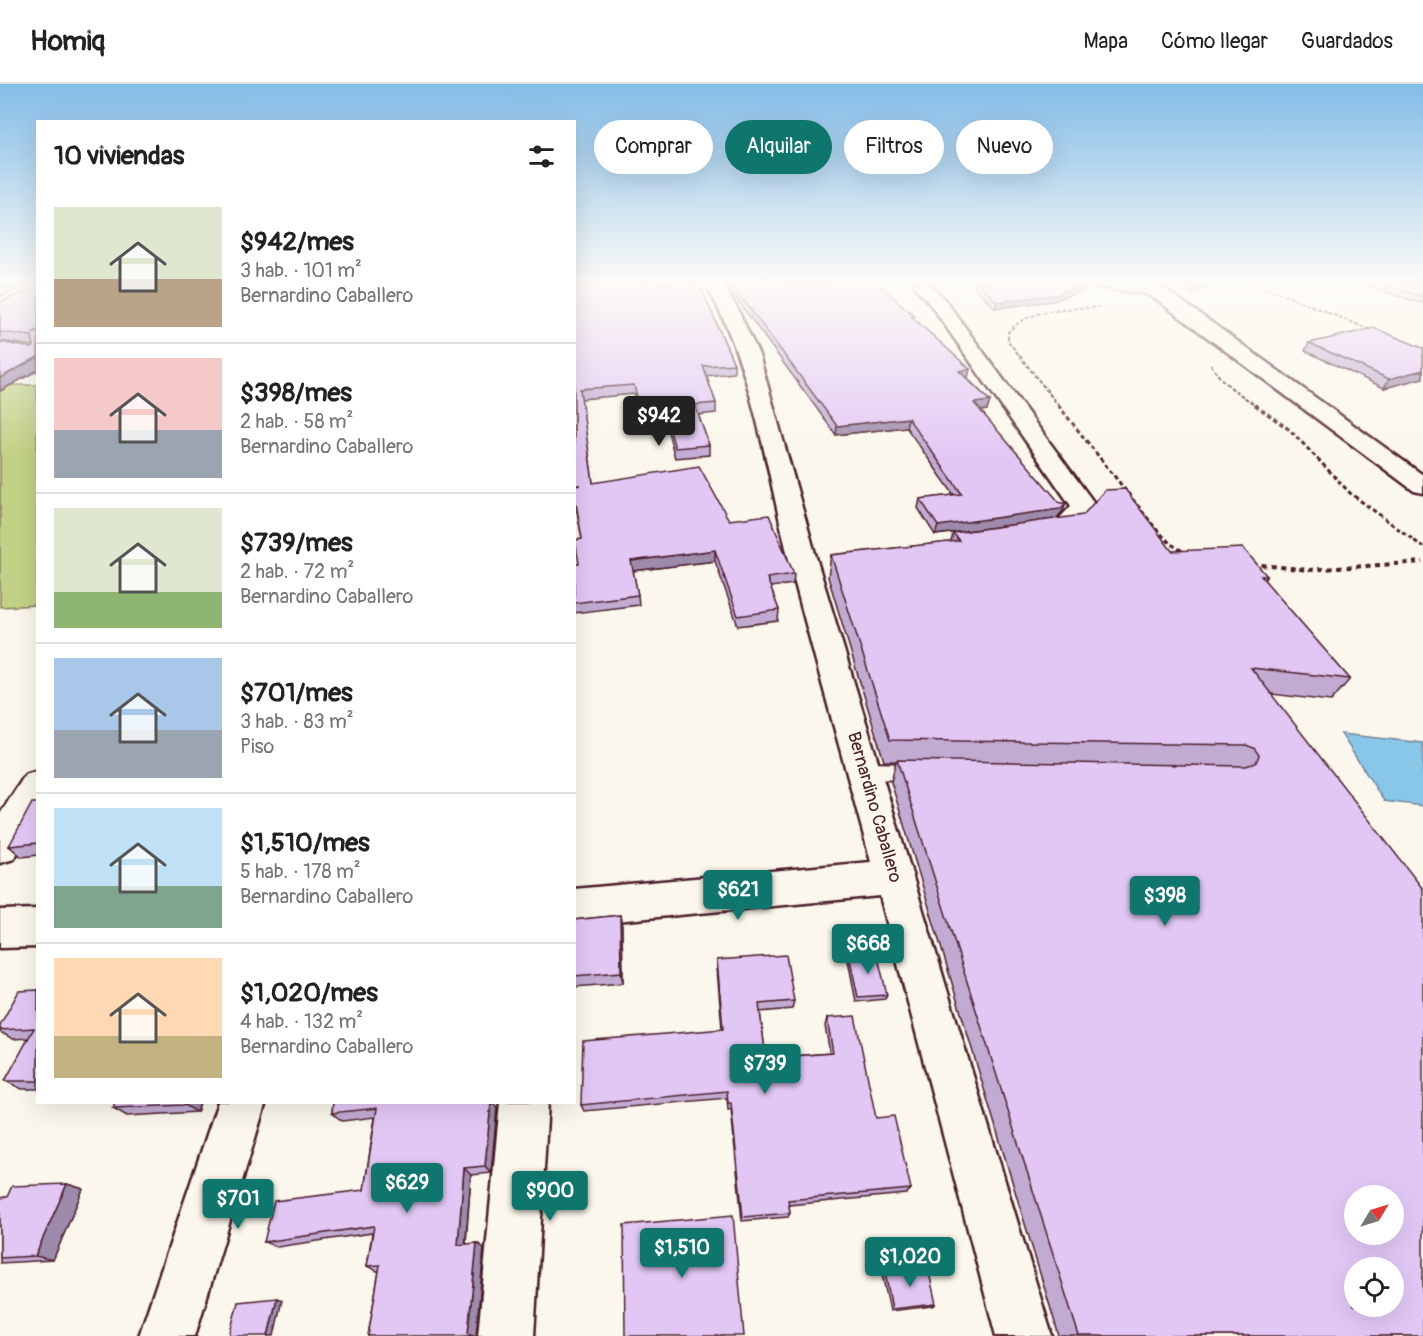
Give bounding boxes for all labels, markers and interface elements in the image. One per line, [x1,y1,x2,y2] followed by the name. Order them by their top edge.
[30,24,105,59] text: Homiq
[1083,28,1128,55] text: Mapa
[1161,28,1268,55] text: Cómo llegar
[1301,28,1393,55] text: Guardados
[594,120,713,174] chip: Comprar
[725,120,832,174] chip: Alquilar
[844,120,944,174] chip: Filtros
[956,120,1053,174] chip: Nuevo
[54,140,184,172] text: 10 viviendas
[525,140,558,173] icon: filters
[240,226,354,258] text: $942/mes
[102,231,174,303] icon: home
[240,258,362,283] text: 3 hab. · 101 m²
[240,283,413,308] text: Bernardino Caballero
[240,377,352,409] text: $398/mes
[102,382,174,454] icon: home
[623,396,695,447] pin: $942
[637,403,681,428] text: $942
[240,409,353,434] text: 2 hab. · 58 m²
[240,434,413,459] text: Bernardino Caballero
[240,527,353,559] text: $739/mes
[102,532,174,604] icon: home
[240,559,354,584] text: 2 hab. · 72 m²
[240,584,413,609] text: Bernardino Caballero
[240,677,353,709] text: $701/mes
[102,682,174,754] icon: home
[240,709,354,734] text: 3 hab. · 83 m²
[842,729,907,886] street label: Bernardino Caballero
[240,734,274,759] text: Piso
[240,827,370,859] text: $1,510/mes
[102,832,174,904] icon: home
[240,859,361,884] text: 5 hab. · 178 m²
[702,870,774,921] pin: $621
[1129,876,1201,927] pin: $398
[717,877,759,902] text: $621
[1144,883,1186,908] text: $398
[240,884,413,909] text: Bernardino Caballero
[832,924,904,975] pin: $668
[846,931,890,956] text: $668
[240,977,378,1009] text: $1,020/mes
[102,982,174,1054] icon: home
[240,1009,363,1034] text: 4 hab. · 132 m²
[240,1034,413,1059] text: Bernardino Caballero
[729,1044,801,1095] pin: $739
[744,1051,786,1076] text: $739
[371,1163,443,1214] pin: $629
[385,1170,429,1195] text: $629
[514,1171,586,1222] pin: $900
[526,1178,574,1203] text: $900
[202,1179,274,1230] pin: $701
[1344,1185,1404,1245] north arrow
[1344,1185,1404,1317] map controls
[217,1186,259,1211] text: $701
[633,1228,731,1279] pin: $1,510
[654,1235,710,1260] text: $1,510
[861,1237,959,1288] pin: $1,020
[879,1244,941,1269] text: $1,020
[1344,1257,1404,1317] button: locate

